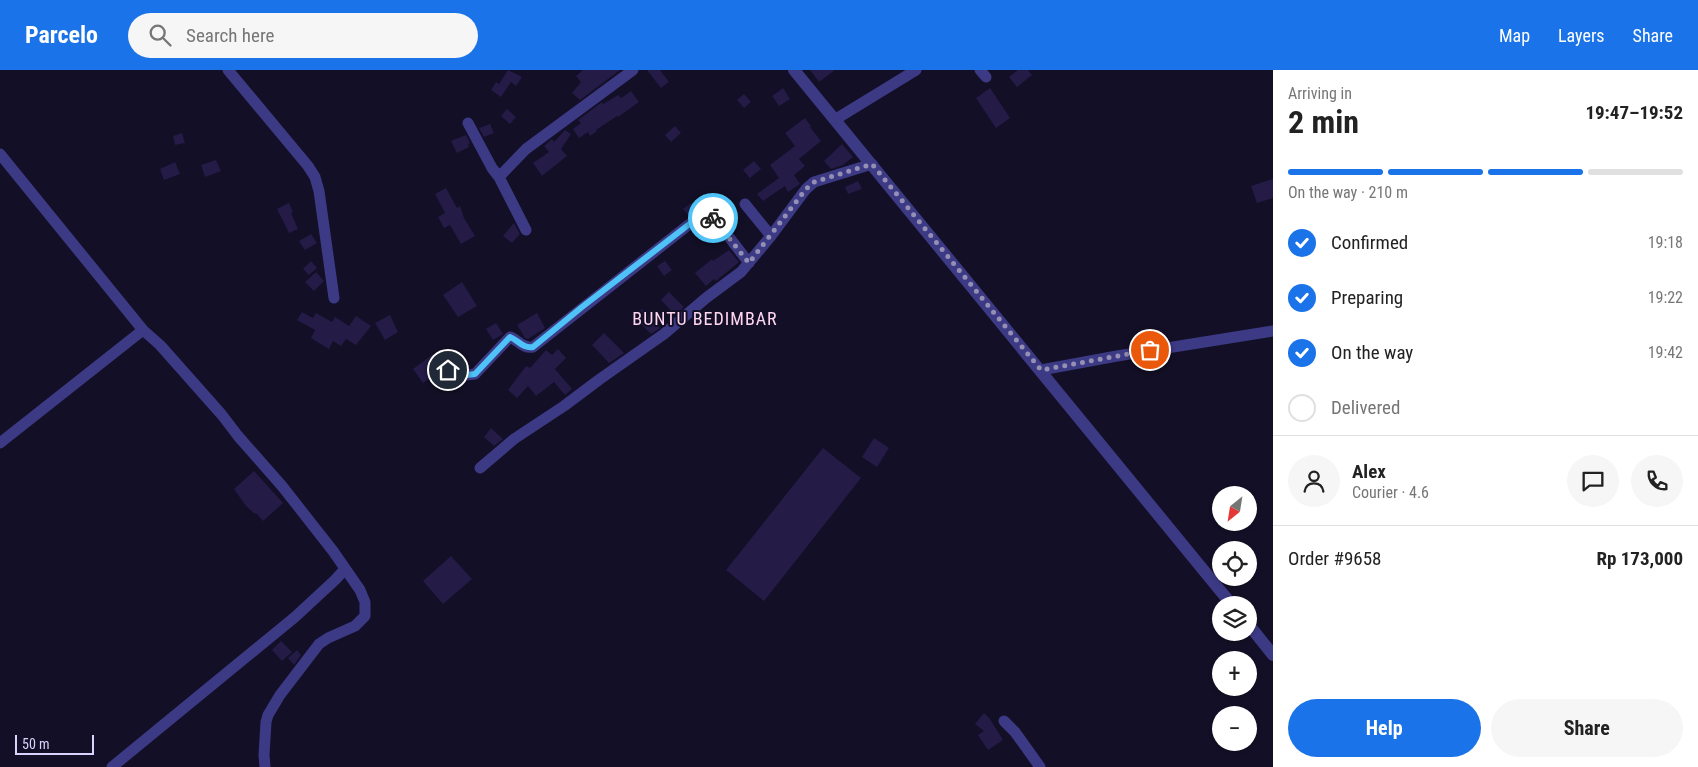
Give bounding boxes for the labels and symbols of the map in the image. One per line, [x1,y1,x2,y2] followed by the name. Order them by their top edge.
[688,193,738,243] courier
[632,308,778,329] district label: BUNTU BEDIMBAR
[1129,329,1171,371] pin
[427,349,469,391] pin
[1212,486,1258,531] north arrow
[15,732,94,755] scale bar

